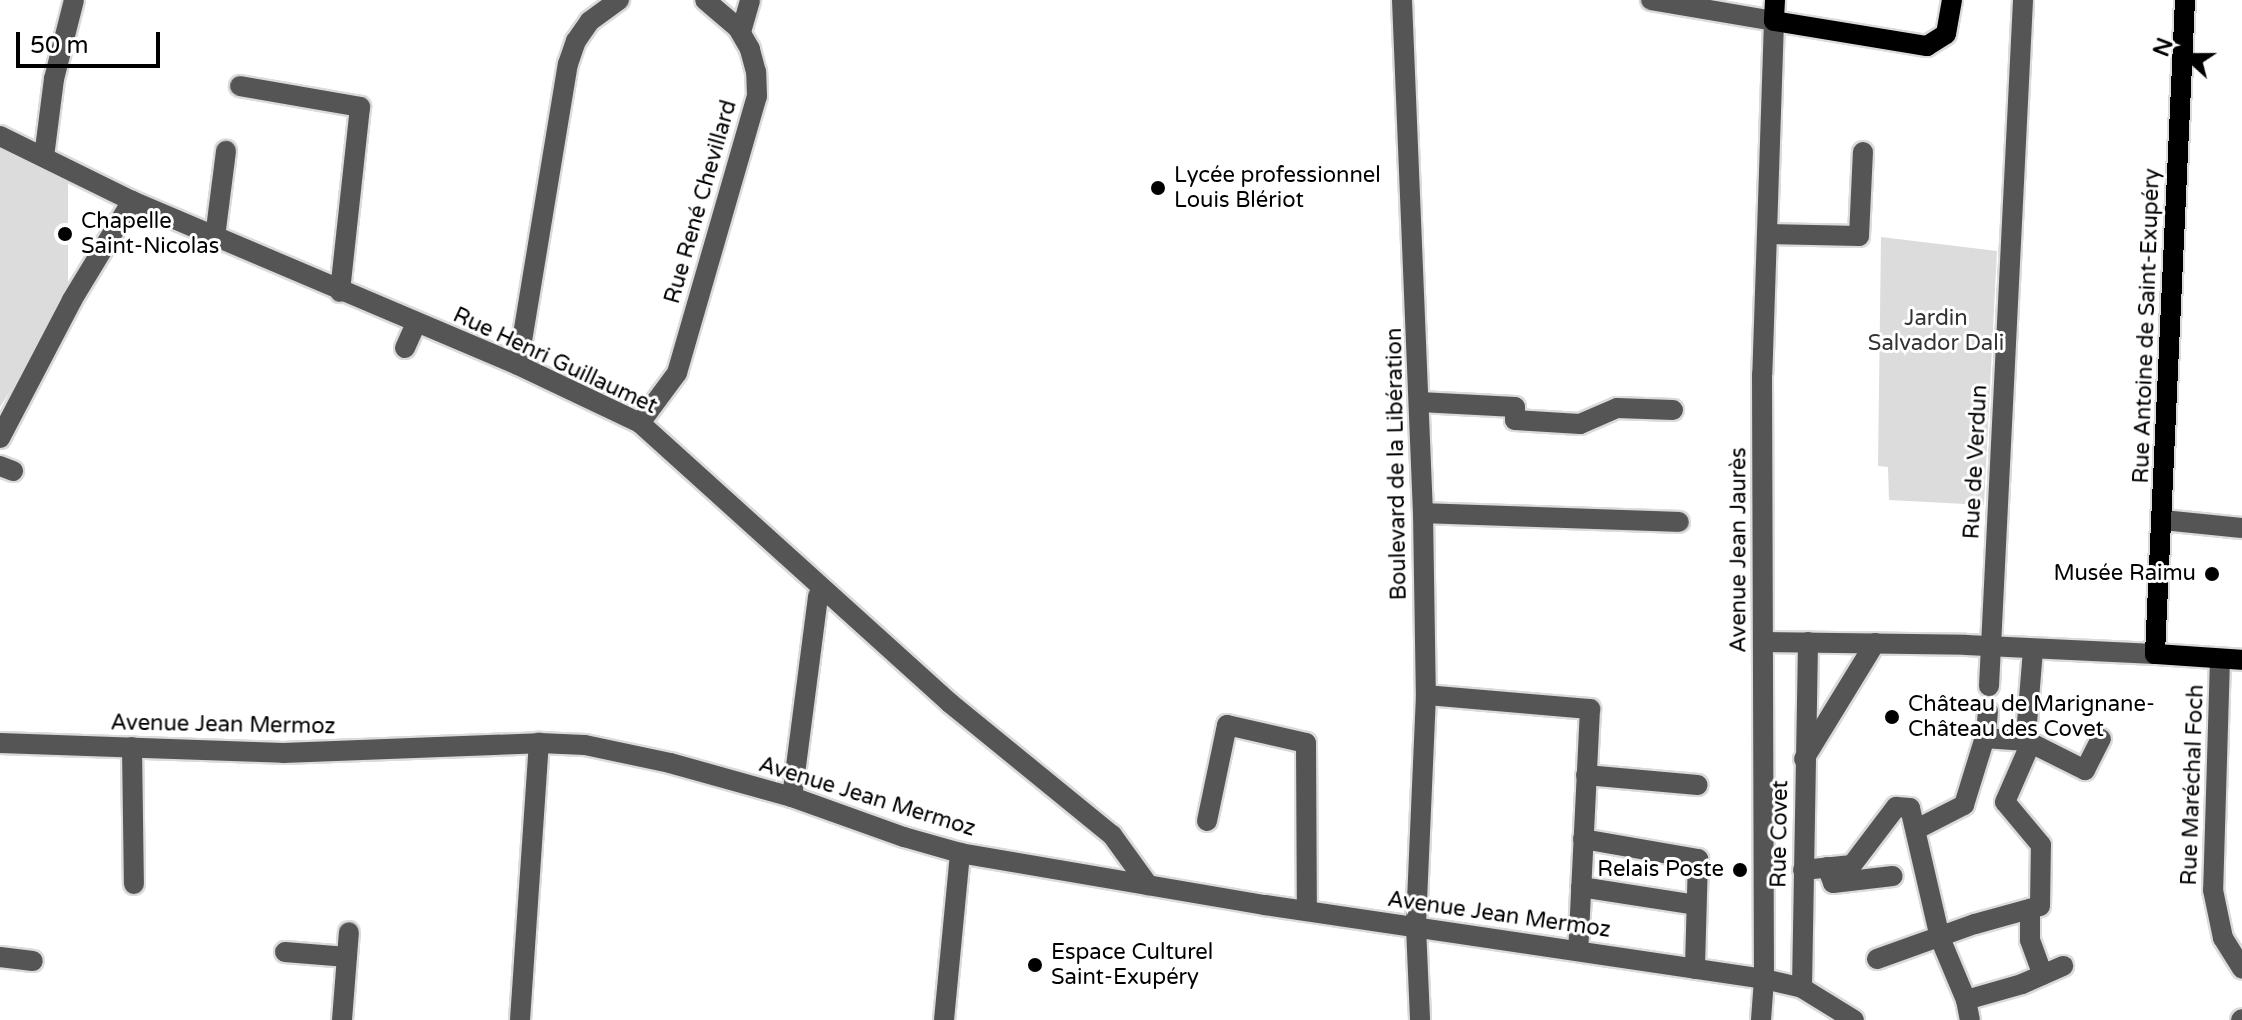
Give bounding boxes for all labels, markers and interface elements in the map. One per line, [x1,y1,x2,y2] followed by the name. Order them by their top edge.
[20,16,164,66] scale bar
[2146,16,2226,96] north arrow
[30,31,88,60] text: 50 m
[2148,34,2179,60] text: N
[659,97,743,307] street label: Rue René Chevillard
[1174,162,1381,214] place label: Lycée professionnel Louis Blériot
[2128,168,2166,484] street label: Rue Antoine de Saint-Exupéry
[1149,179,1167,197] marker: Lycée professionnel Louis Blériot
[81,208,219,260] place label: Chapelle Saint-Nicolas
[56,225,74,243] marker: Chapelle Saint-Nicolas
[449,302,661,420] street label: Rue Henri Guillaumet
[1868,305,2004,356] park label: Jardin Salvador Dali
[1381,327,1413,601] street label: Boulevard de la Libération
[1959,384,1993,540] street label: Rue de Verdun
[1726,447,1752,653] street label: Avenue Jean Jaurès
[2053,561,2196,587] place label: Musée Raimu
[2203,565,2221,583] marker: Musée Raimu
[2176,684,2210,886] street label: Rue Maréchal Foch
[1908,691,2155,742] place label: Château de Marignane- Château des Covet
[1883,708,1901,726] marker: Château de Marignane- Château des Covet
[110,710,336,740] street label: Avenue Jean Mermoz
[756,751,978,843] street label: Avenue Jean Mermoz
[1766,780,1794,888] street label: Rue Covet
[1597,857,1724,883] place label: Relais Poste
[1731,861,1749,879] marker: Relais Poste
[1386,886,1612,944] street label: Avenue Jean Mermoz
[1051,939,1213,990] place label: Espace Culturel Saint-Exupéry
[1026,956,1044,974] marker: Espace Culturel Saint-Exupéry

